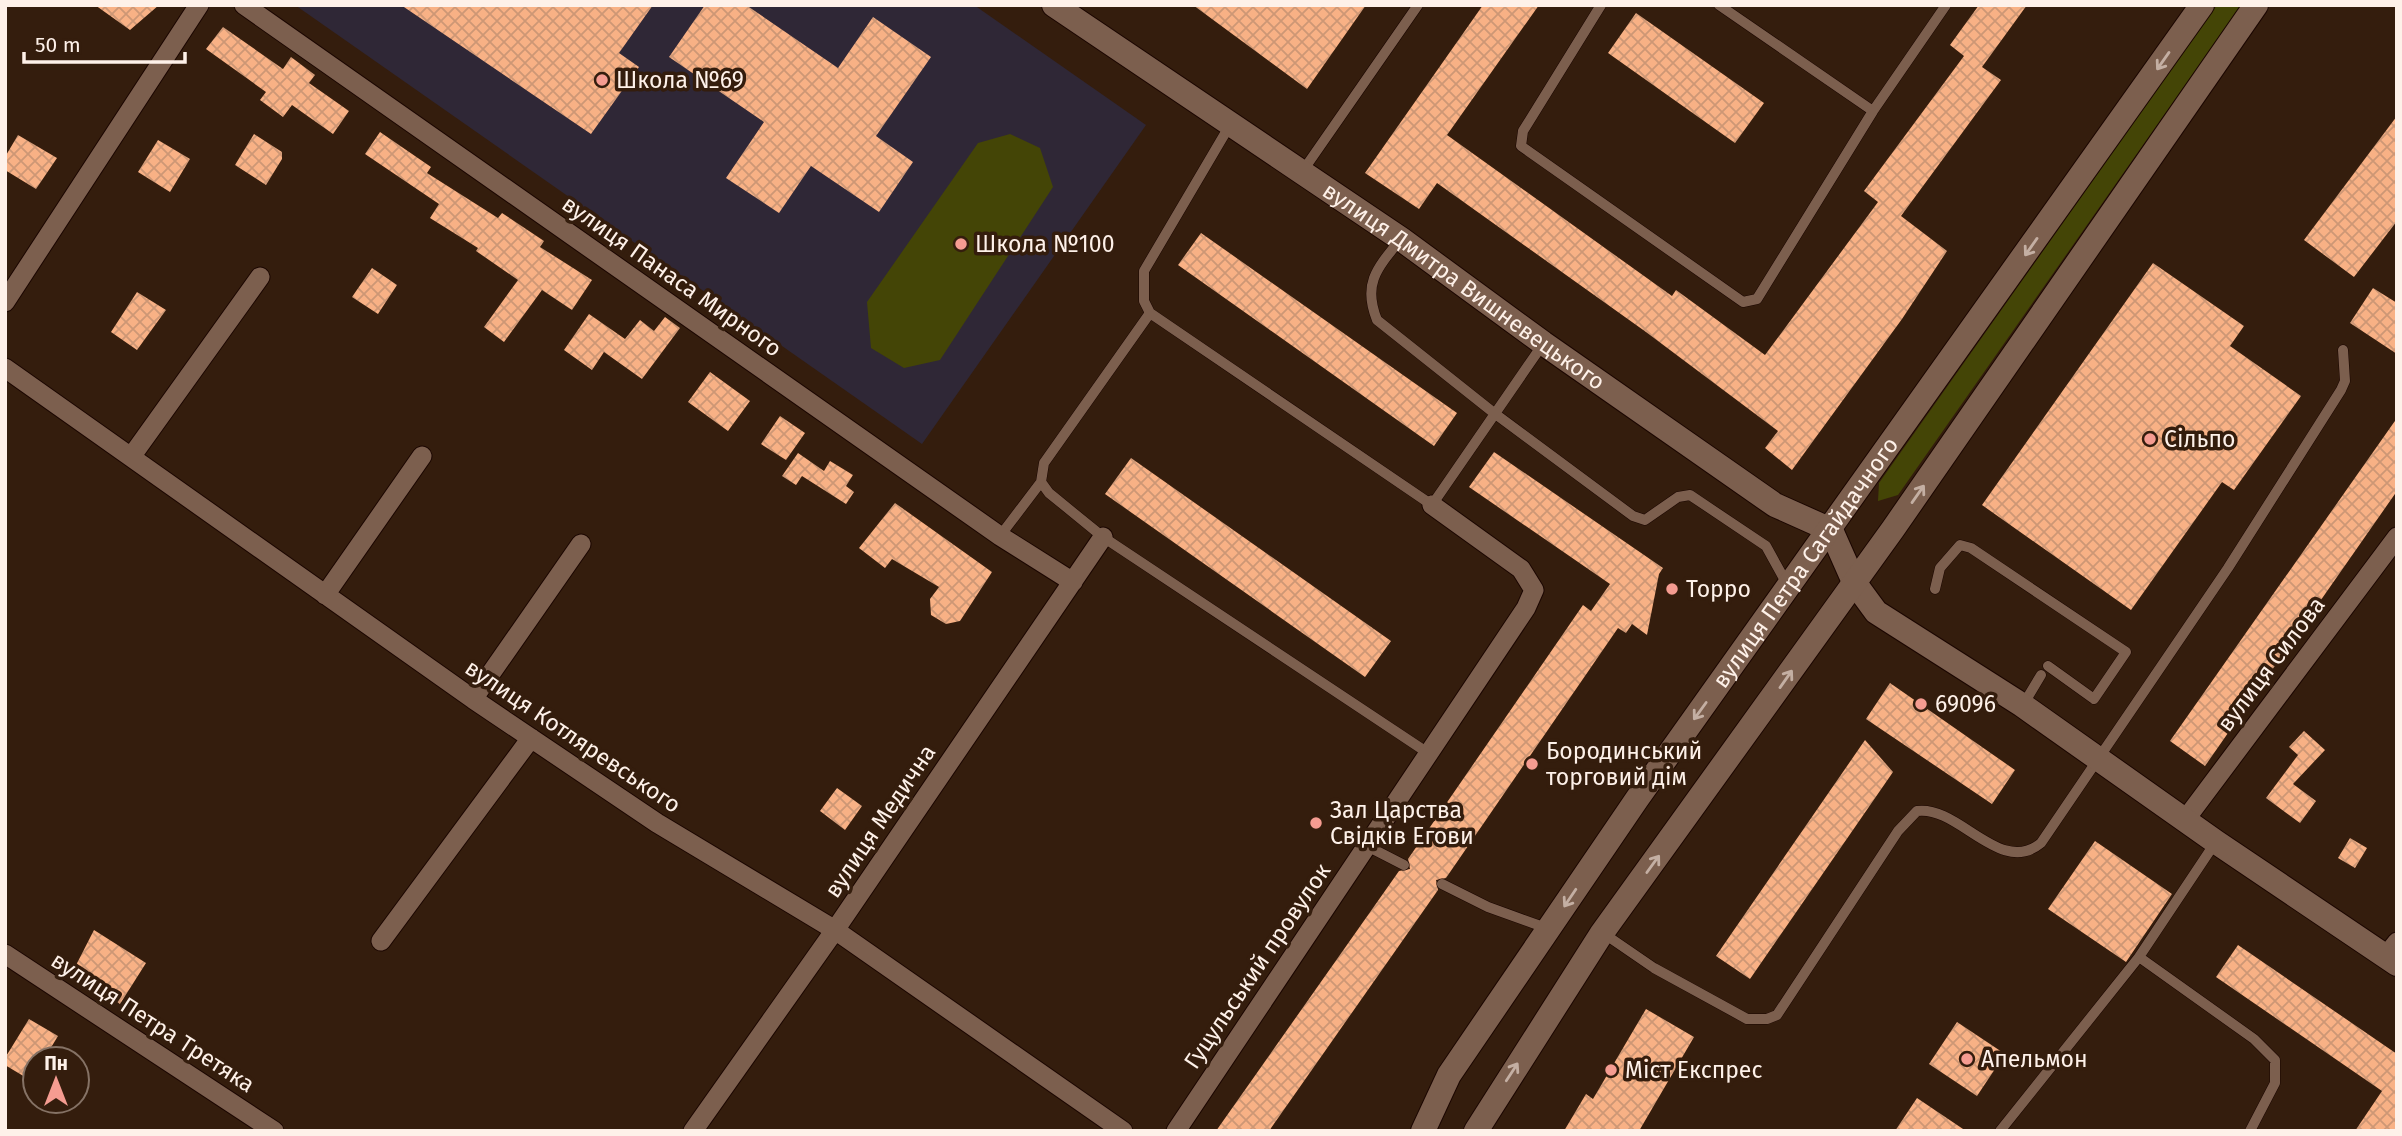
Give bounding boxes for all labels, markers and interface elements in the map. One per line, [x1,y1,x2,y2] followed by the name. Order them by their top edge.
[24,21,186,65] scale bar
[35,32,81,58] text: 50 m
[2156,51,2170,70] one-way arrow
[616,66,744,94] place label: Школа №69
[594,72,610,88] marker: Школа №69
[1317,176,1610,396] street label: вулиця Дмитра Вишневецького
[557,189,787,363] street label: вулиця Панаса Мирного
[975,230,1115,258] place label: Школа №100
[953,236,969,252] marker: Школа №100
[2024,237,2038,256] one-way arrow
[2164,425,2235,453] place label: Сільпо
[2142,431,2158,447] marker: Сільпо
[1707,432,1904,693] street label: вулиця Петра Сагайдачного
[1911,485,1925,504] one-way arrow
[1686,575,1751,603] place label: Торро
[1664,581,1680,597] marker: Торро
[2211,591,2331,737] street label: вулиця Силова
[460,653,686,819] street label: вулиця Котляревського
[1779,670,1793,689] one-way arrow
[1935,690,1996,718] place label: 69096
[1913,696,1929,712] marker: 69096
[1693,701,1707,720] one-way arrow
[1546,737,1702,791] place label: Бородинський торговий дім
[818,739,942,903] street label: вулиця Медична
[1524,756,1540,772] marker: Бородинський торговий дім
[1330,796,1474,850] place label: Зал Царства Свiдкiв Егови
[1308,815,1324,831] marker: Зал Царства Свiдкiв Егови
[1645,855,1660,873] one-way arrow
[1178,858,1336,1074] street label: Гуцульський провулок
[1563,888,1577,907] one-way arrow
[46,946,260,1098] street label: вулиця Петра Третяка
[21,1045,91,1115] north arrow
[1981,1045,2088,1073] place label: Апельмон
[1959,1051,1975,1067] marker: Апельмон
[44,1052,68,1075] text: Пн
[1625,1056,1762,1084] place label: Міст Експрес
[1603,1062,1619,1078] marker: Міст Експрес
[1505,1063,1519,1083] one-way arrow

